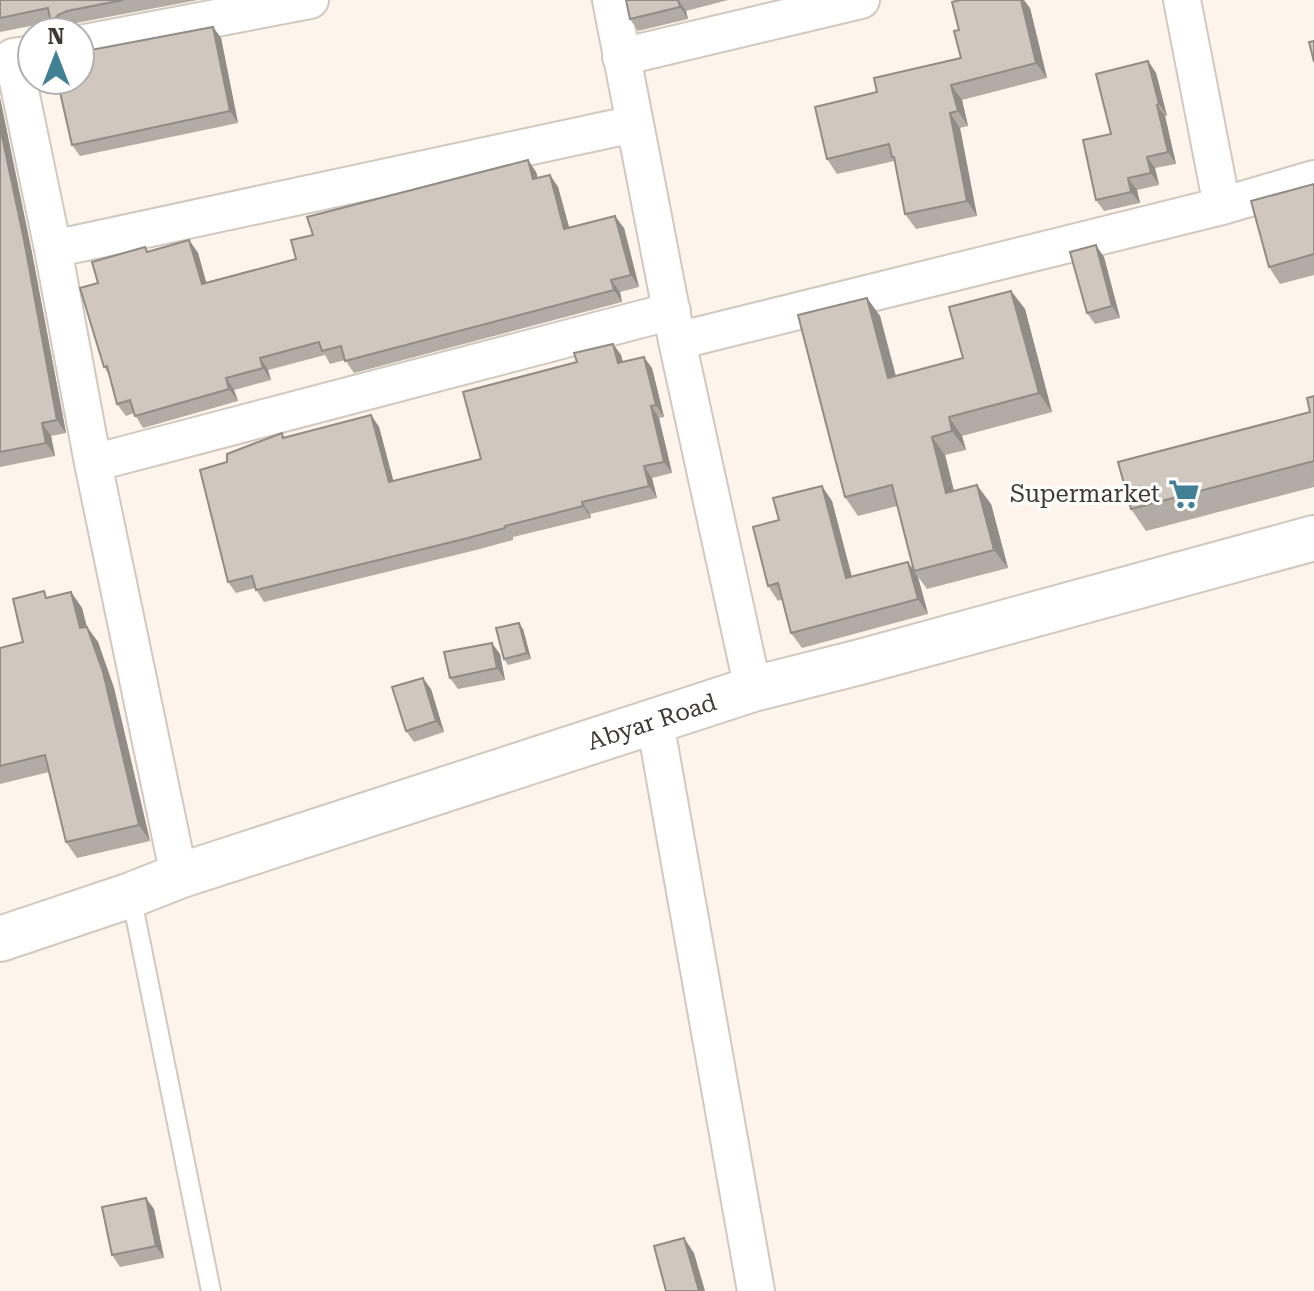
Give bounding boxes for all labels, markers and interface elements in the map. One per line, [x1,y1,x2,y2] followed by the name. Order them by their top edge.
[16,16,96,96] north arrow
[48,24,65,49] text: N
[1167,477,1201,511] supermarket icon: Supermarket
[1010,480,1160,508] place label: Supermarket
[584,688,720,756] street label: Abyar Road

